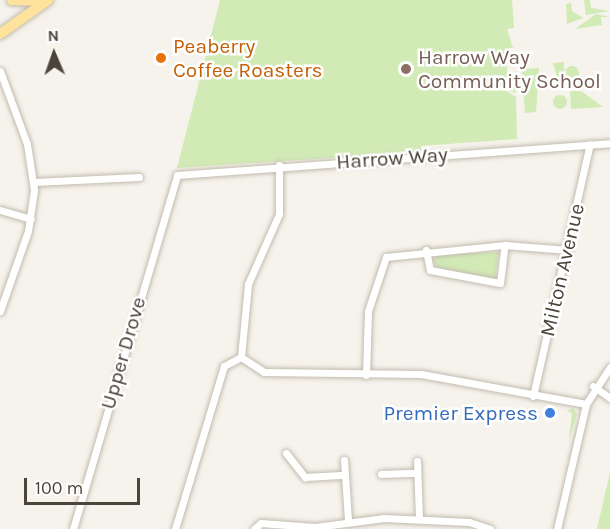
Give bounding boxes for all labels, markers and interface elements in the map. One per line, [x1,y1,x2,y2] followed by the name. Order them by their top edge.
[24,24,84,84] north arrow
[47,26,59,45] text: N
[173,33,323,83] place label: Peaberry Coffee Roasters
[418,44,601,94] place label: Harrow Way Community School
[154,51,168,65] marker: Peaberry Coffee Roasters
[399,62,413,76] marker: Harrow Way Community School
[335,142,449,174] street label: Harrow Way
[534,201,590,339] street label: Milton Avenue
[95,294,151,412] street label: Upper Drove
[383,400,538,426] place label: Premier Express
[543,406,557,420] marker: Premier Express
[27,466,142,504] scale bar
[35,477,83,499] text: 100 m

